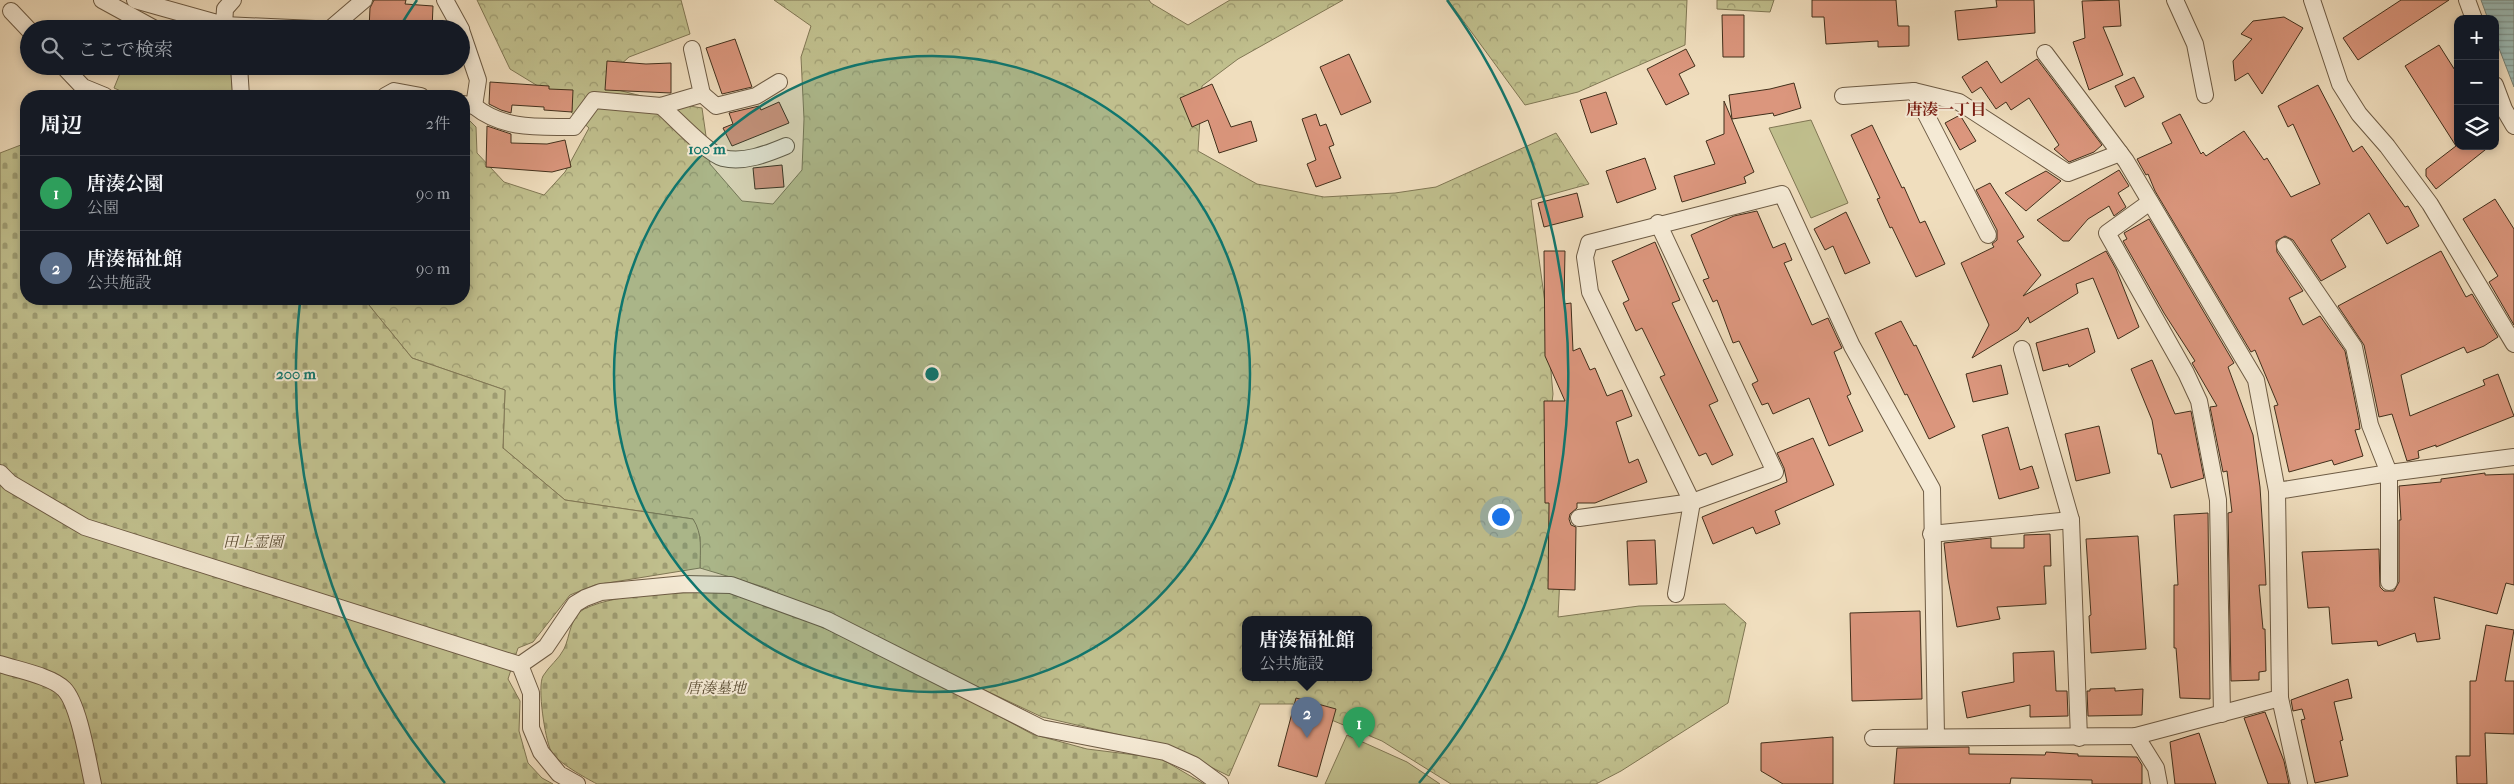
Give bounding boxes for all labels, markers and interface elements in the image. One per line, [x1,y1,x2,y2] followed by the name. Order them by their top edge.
[2454,15,2499,150] map controls
[2454,15,2499,60] button: +
[20,20,470,75] search box
[38,34,66,62] icon: search
[78,39,173,61] text: ここで検索
[2454,60,2499,105] button: −
[1906,100,1986,119] district label: 唐湊一丁目
[2454,105,2499,150] button: layers
[40,113,82,137] text: 周辺
[426,114,450,133] text: 2件
[688,140,726,158] text: 100 m
[87,173,163,195] text: 唐湊公園
[53,184,59,203] text: 1
[416,184,450,203] text: 90 m
[87,198,119,217] text: 公園
[87,248,182,270] text: 唐湊福祉館
[52,259,60,278] text: 2
[416,259,450,278] text: 90 m
[87,273,151,292] text: 公共施設
[276,365,316,383] text: 200 m
[923,365,941,383] centre of rings
[1488,504,1514,530] your location
[223,533,286,551] park label: 田上霊園
[1242,616,1372,681] popup
[1259,629,1355,651] text: 唐湊福祉館
[1259,654,1324,673] text: 公共施設
[686,679,748,697] park label: 唐湊墓地
[1291,697,1323,738] pin: 2
[1343,707,1375,748] pin: 1

